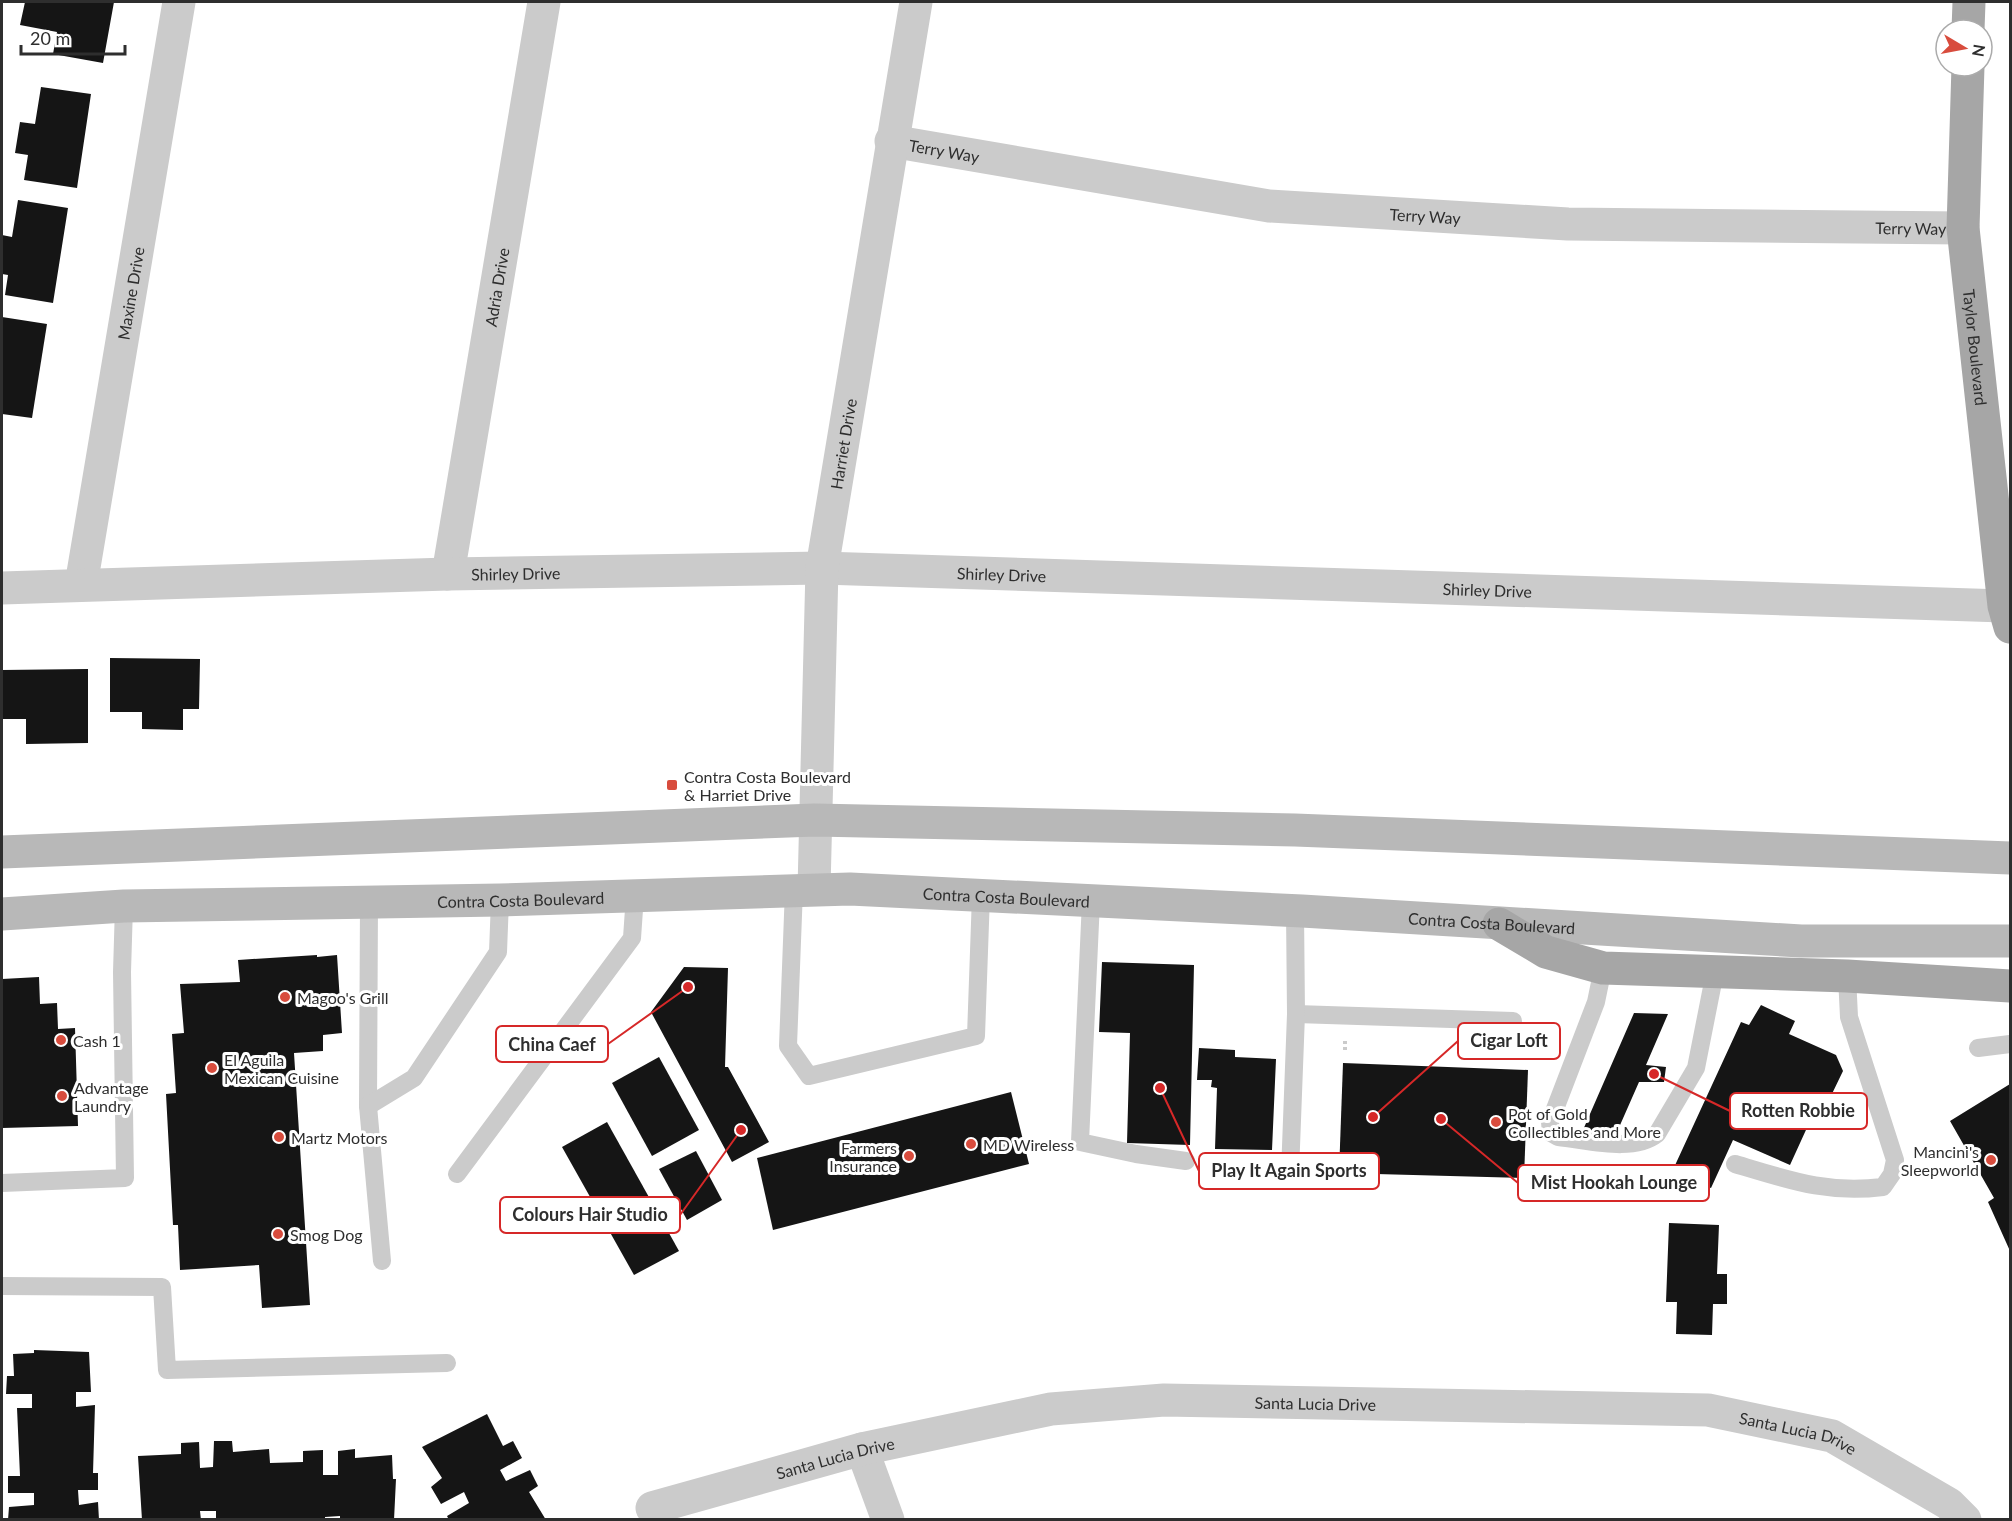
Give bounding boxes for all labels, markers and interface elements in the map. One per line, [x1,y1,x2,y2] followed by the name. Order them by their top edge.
[21,18,124,56] scale bar
[1934,18,1994,78] north arrow
[30,27,70,49] text: 20 m
[1969,43,1990,58] text: N
[908,135,982,166] street label: Terry Way
[1389,204,1462,227] street label: Terry Way
[1875,218,1947,237] street label: Terry Way
[113,245,147,341] street label: Maxine Drive
[480,246,512,328] street label: Adria Drive
[1960,288,1992,406] street label: Taylor Boulevard
[826,397,860,491] street label: Harriet Drive
[471,563,561,583] street label: Shirley Drive
[957,563,1047,585] street label: Shirley Drive
[1442,578,1532,600] street label: Shirley Drive
[684,767,851,804] place label: Contra Costa Boulevard & Harriet Drive
[665,778,679,792] marker: Contra Costa Boulevard & Harriet Drive
[922,883,1090,910] street label: Contra Costa Boulevard
[437,887,605,911] street label: Contra Costa Boulevard
[1408,908,1576,937] street label: Contra Costa Boulevard
[297,988,389,1007] place label: Magoo's Grill
[278,990,292,1004] marker: Magoo's Grill
[1458,1023,1560,1059] callout: Cigar Loft
[496,1026,608,1062] callout: China Caef
[1470,1029,1548,1051] text: Cigar Loft
[73,1031,121,1050] place label: Cash 1
[54,1033,68,1047] marker: Cash 1
[508,1033,596,1055] text: China Caef
[224,1050,339,1087] place label: El Aguila Mexican Cuisine
[205,1061,219,1075] marker: El Aguila Mexican Cuisine
[74,1078,149,1115] place label: Advantage Laundry
[55,1089,69,1103] marker: Advantage Laundry
[1730,1093,1867,1129] callout: Rotten Robbie
[1741,1099,1855,1121] text: Rotten Robbie
[1508,1104,1661,1141] place label: Pot of Gold Collectibles and More
[1489,1115,1503,1129] marker: Pot of Gold Collectibles and More
[291,1128,388,1147] place label: Martz Motors
[272,1130,286,1144] marker: Martz Motors
[983,1135,1074,1154] place label: MD Wireless
[964,1137,978,1151] marker: MD Wireless
[829,1138,897,1175] place label: Farmers Insurance
[1901,1142,1979,1179] place label: Mancini's Sleepworld
[902,1149,916,1163] marker: Farmers Insurance
[1199,1153,1379,1189] callout: Play It Again Sports
[1984,1153,1998,1167] marker: Mancini's Sleepworld
[1211,1159,1367,1181] text: Play It Again Sports
[1518,1165,1709,1201] callout: Mist Hookah Lounge
[1531,1171,1698,1193] text: Mist Hookah Lounge
[500,1197,680,1233] callout: Colours Hair Studio
[512,1203,668,1225] text: Colours Hair Studio
[290,1225,363,1244] place label: Smog Dog
[271,1227,285,1241] marker: Smog Dog
[1254,1392,1376,1413] street label: Santa Lucia Drive
[1738,1407,1860,1458] street label: Santa Lucia Drive
[774,1433,896,1482] street label: Santa Lucia Drive

